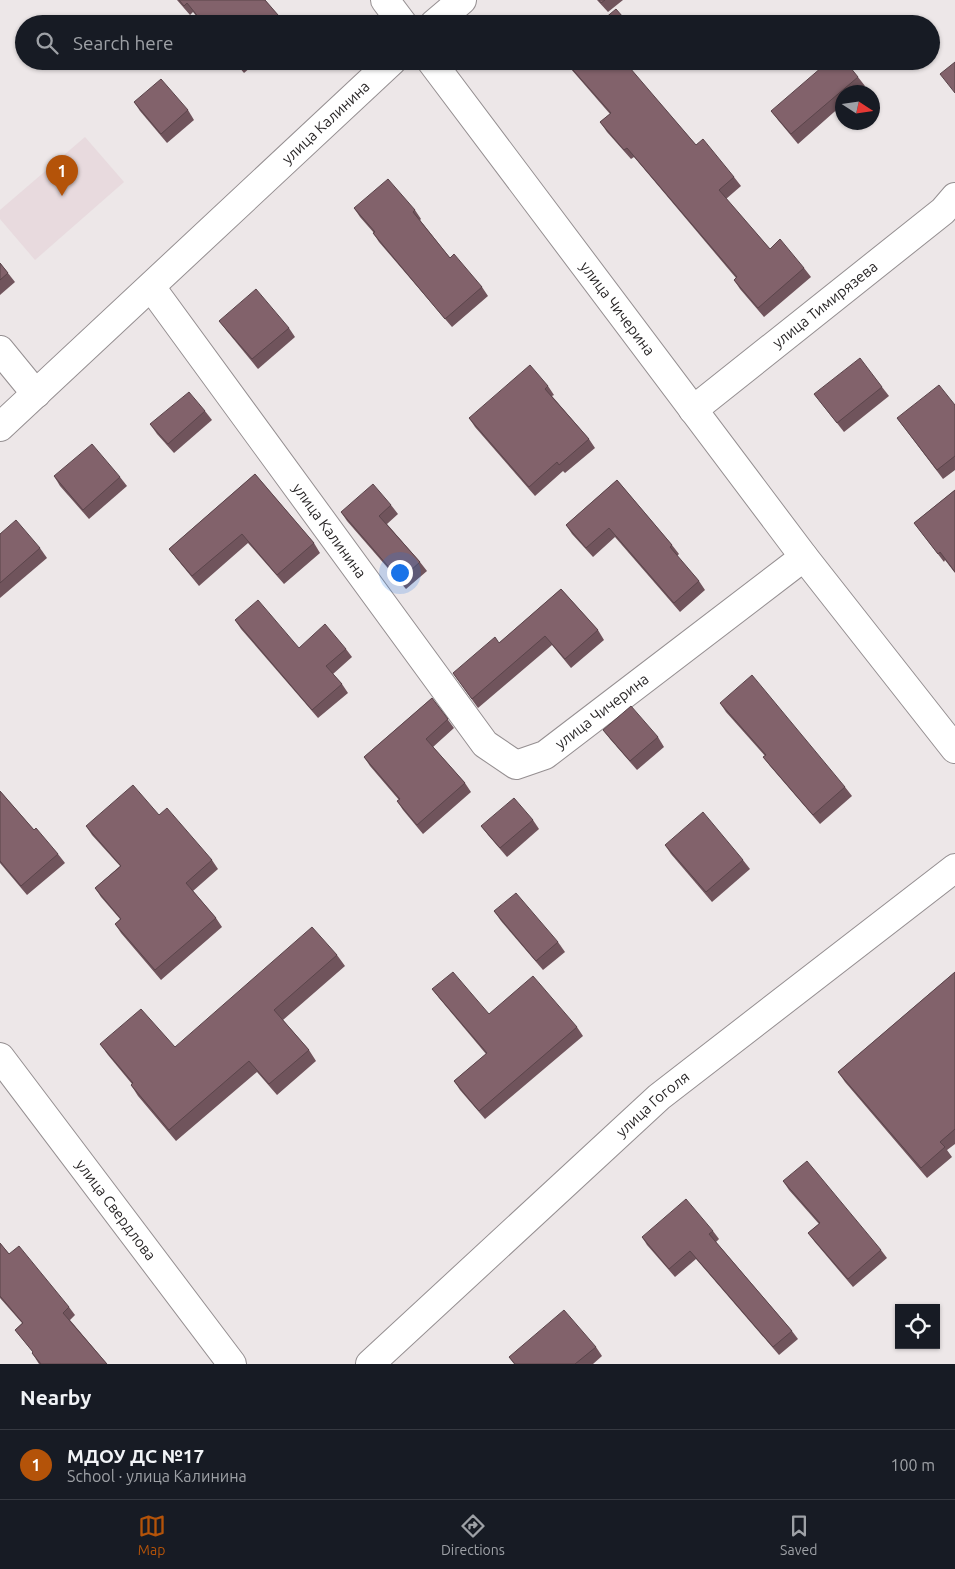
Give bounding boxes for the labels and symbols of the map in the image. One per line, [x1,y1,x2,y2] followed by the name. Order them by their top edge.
[278,77,373,167] street label: улица Калинина
[835,85,880,130] north arrow
[46,155,78,196] pin: 1
[577,258,658,359] street label: улица Чичерина
[769,258,881,351] street label: улица Тимирязева
[289,480,370,581] street label: улица Калинина
[387,560,413,586] your location
[552,670,652,752] street label: улица Чичерина
[613,1068,692,1140] street label: улица Гоголя
[73,1156,160,1264] street label: улица Свердлова

